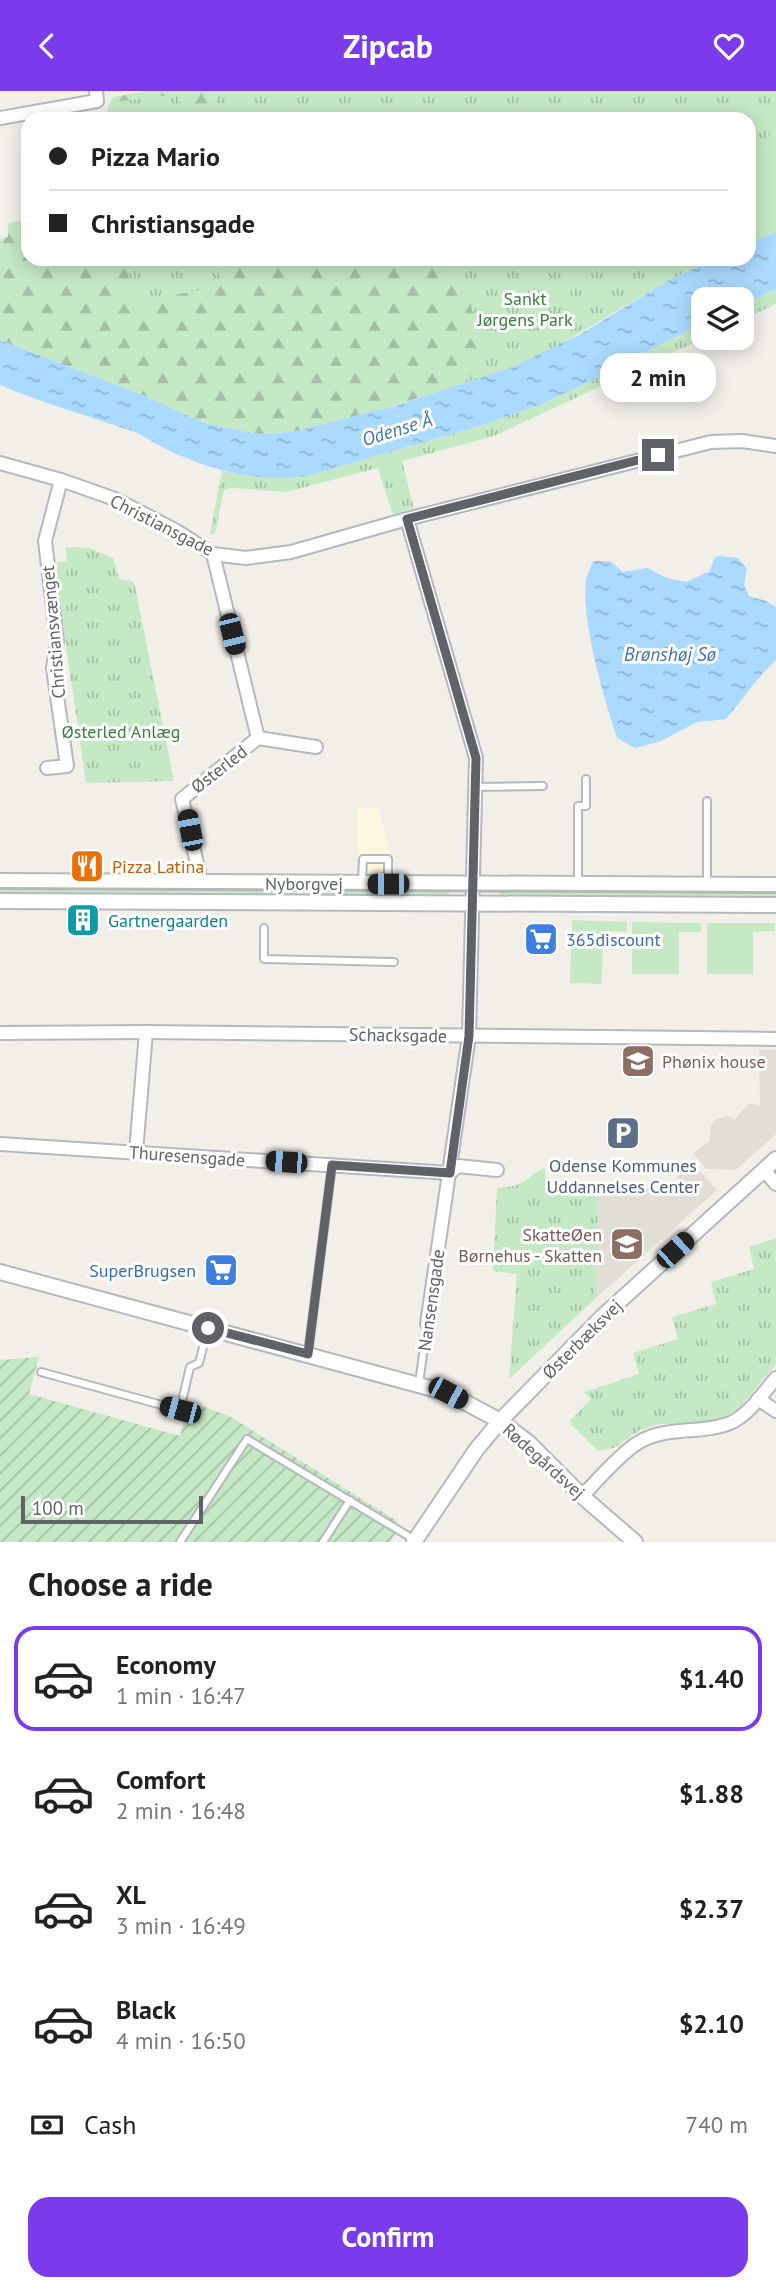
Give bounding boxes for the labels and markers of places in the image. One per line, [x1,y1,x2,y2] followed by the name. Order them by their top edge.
[68,847,106,885] restaurant icon: Pizza Latina
[112,855,204,878] place label: Pizza Latina
[64,901,102,939] building icon: Gartnergaarden
[108,909,228,932] place label: Gartnergaarden
[522,920,560,958] supermarket icon: 365discount
[566,928,661,951] place label: 365discount
[619,1042,657,1080] school or university icon: Phønix house
[662,1050,766,1073] place label: Phønix house
[604,1114,642,1152] parking icon: Odense Kommunes Uddannelses Center
[546,1154,700,1198] place label: Odense Kommunes Uddannelses Center
[458,1223,602,1267] place label: SkatteØen Børnehus - Skatten
[608,1225,646,1263] school or university icon: SkatteØen Børnehus - Skatten
[202,1251,240,1289] supermarket icon: SuperBrugsen
[89,1259,196,1282] place label: SuperBrugsen

